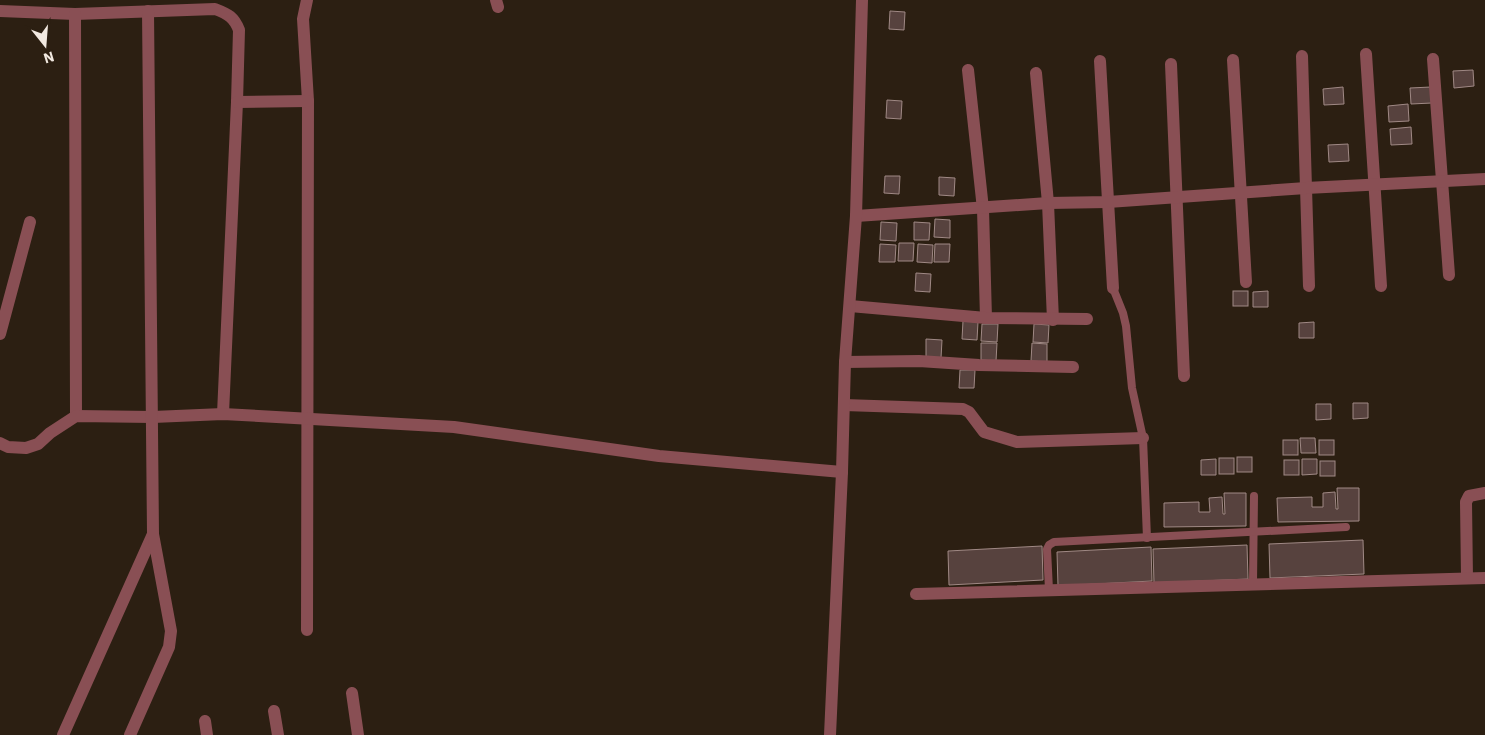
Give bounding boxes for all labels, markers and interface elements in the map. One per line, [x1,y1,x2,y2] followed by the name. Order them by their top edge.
[20,20,70,70] north arrow
[41,47,56,68] text: N

